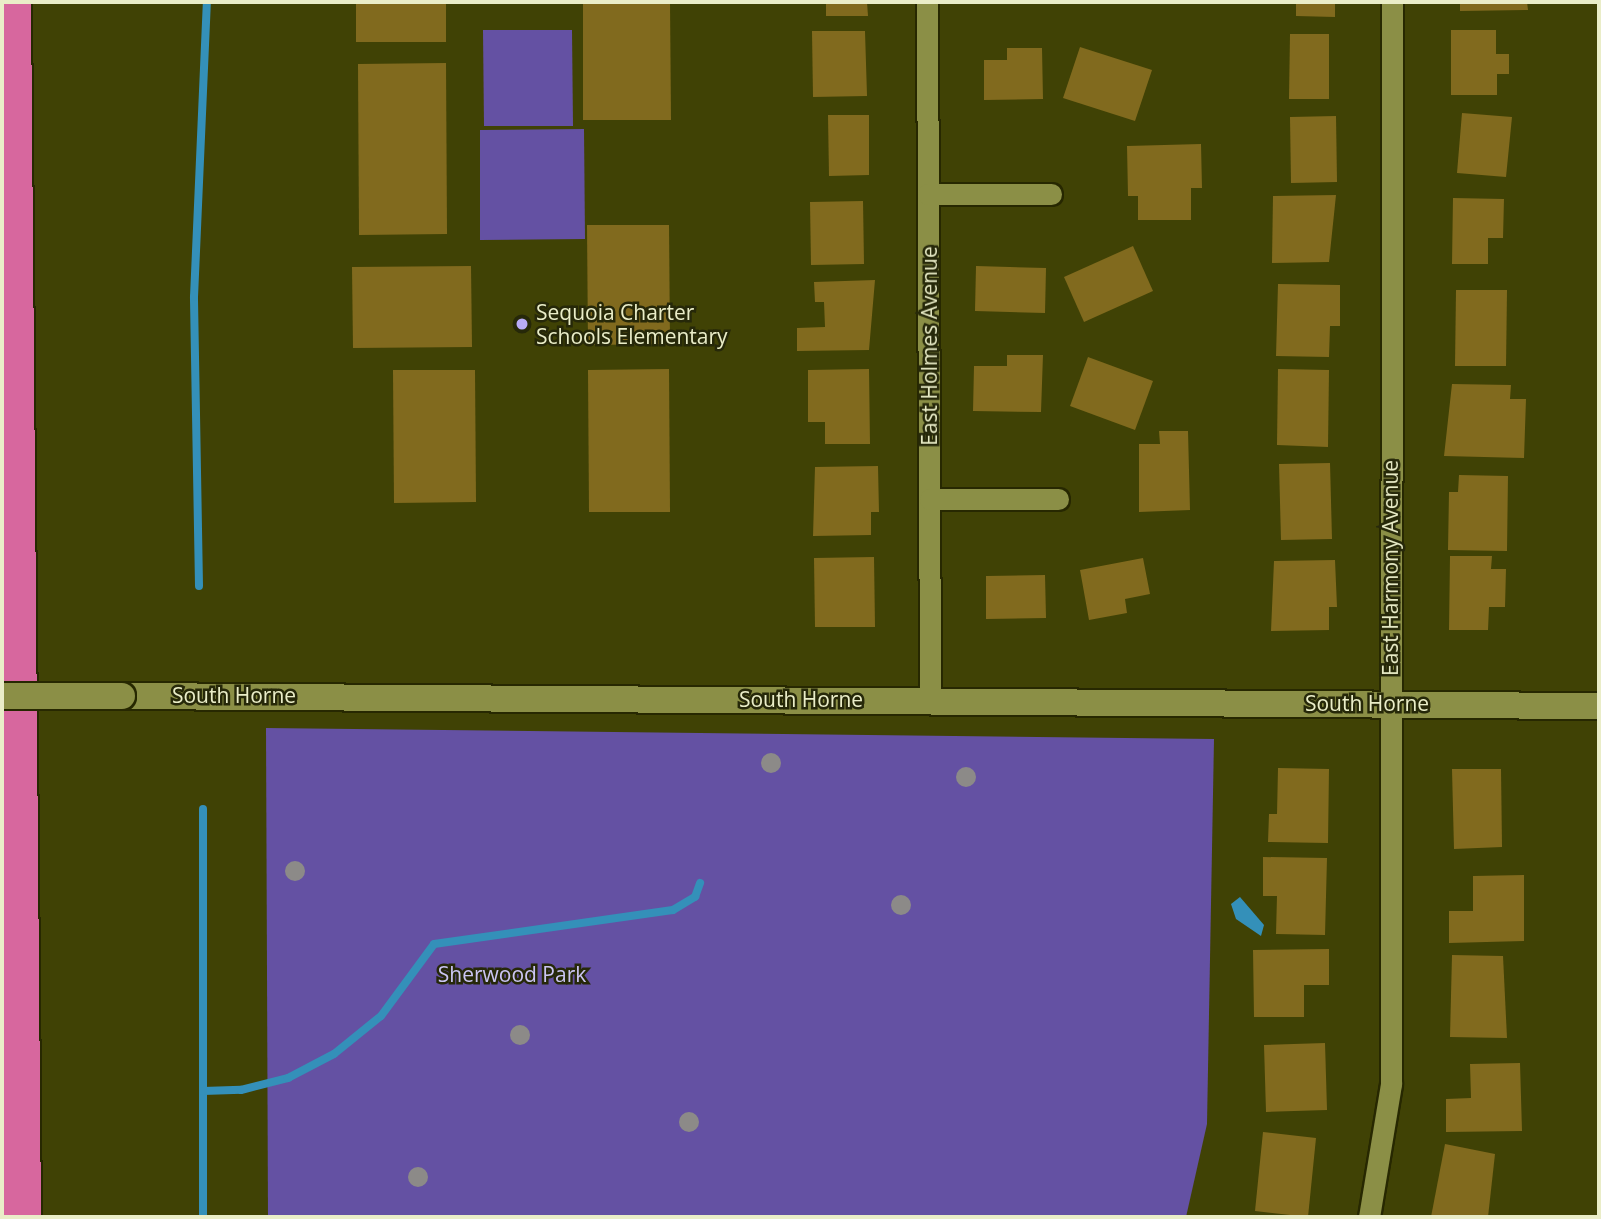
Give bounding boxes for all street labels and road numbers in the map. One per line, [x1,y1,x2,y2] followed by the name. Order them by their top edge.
[916,246,942,446] street label: East Holmes Avenue
[1377,460,1403,676] street label: East Harmony Avenue
[172,682,296,708] street label: South Horne
[739,686,863,712] street label: South Horne
[1305,690,1429,716] street label: South Horne

